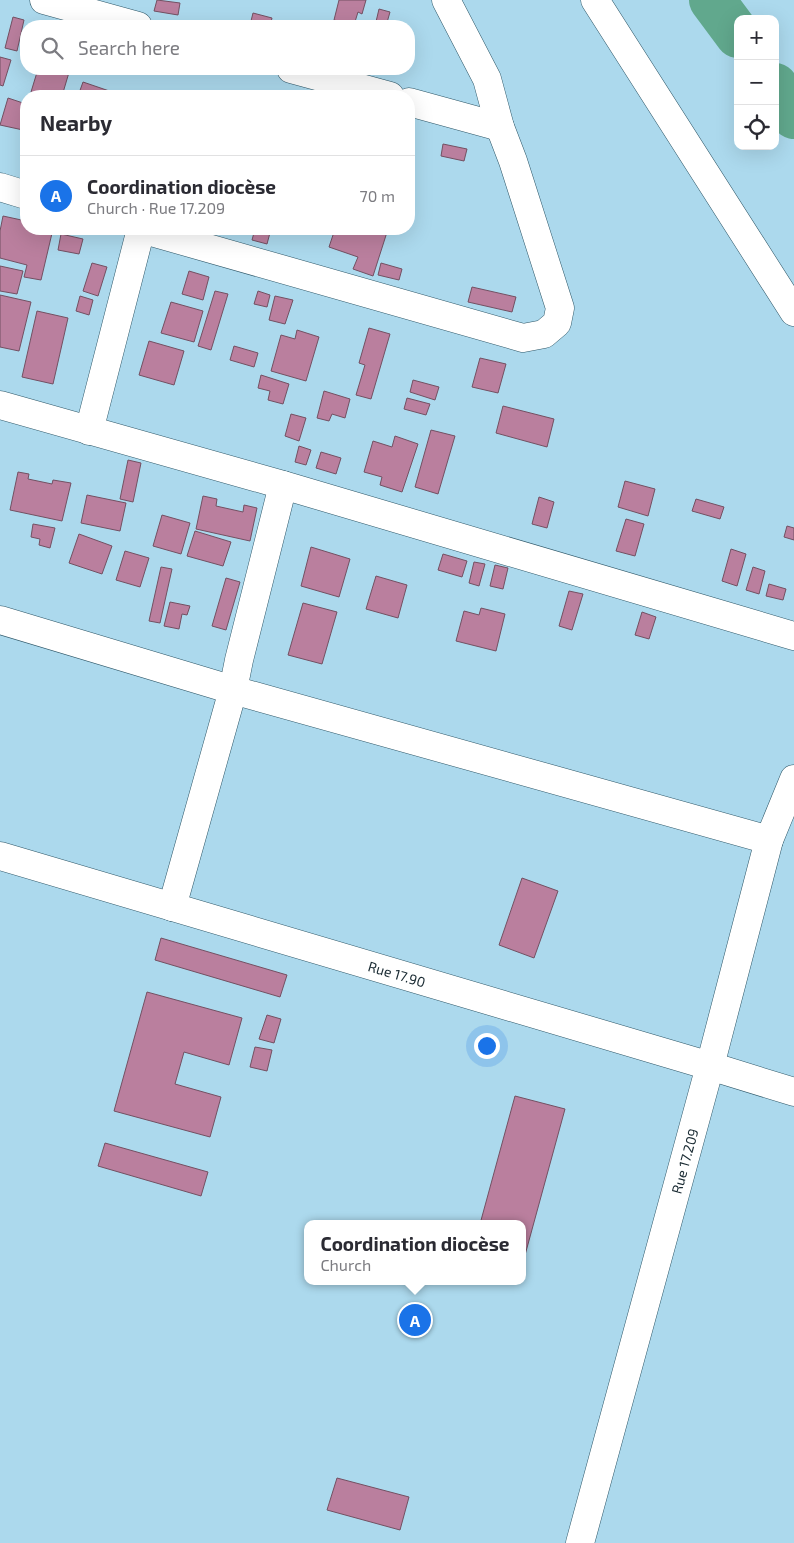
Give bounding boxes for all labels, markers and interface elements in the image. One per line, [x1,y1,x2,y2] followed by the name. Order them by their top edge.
[734,15,779,150] map controls
[734,15,779,60] button: +
[20,20,415,75] search box
[38,34,66,62] icon: search
[78,36,180,59] text: Search here
[734,60,779,105] button: −
[734,105,779,150] button: locate
[40,110,112,135] text: Nearby
[87,175,276,198] text: Coordination diocèse
[51,186,61,205] text: A
[360,186,395,205] text: 70 m
[87,198,225,217] text: Church · Rue 17.209
[366,957,428,990] street label: Rue 17.90
[474,1033,500,1059] your location
[667,1126,701,1195] street label: Rue 17.209
[304,1220,526,1285] popup
[320,1232,510,1255] text: Coordination diocèse
[320,1255,371,1274] text: Church
[399,1301,431,1339] pin: A

